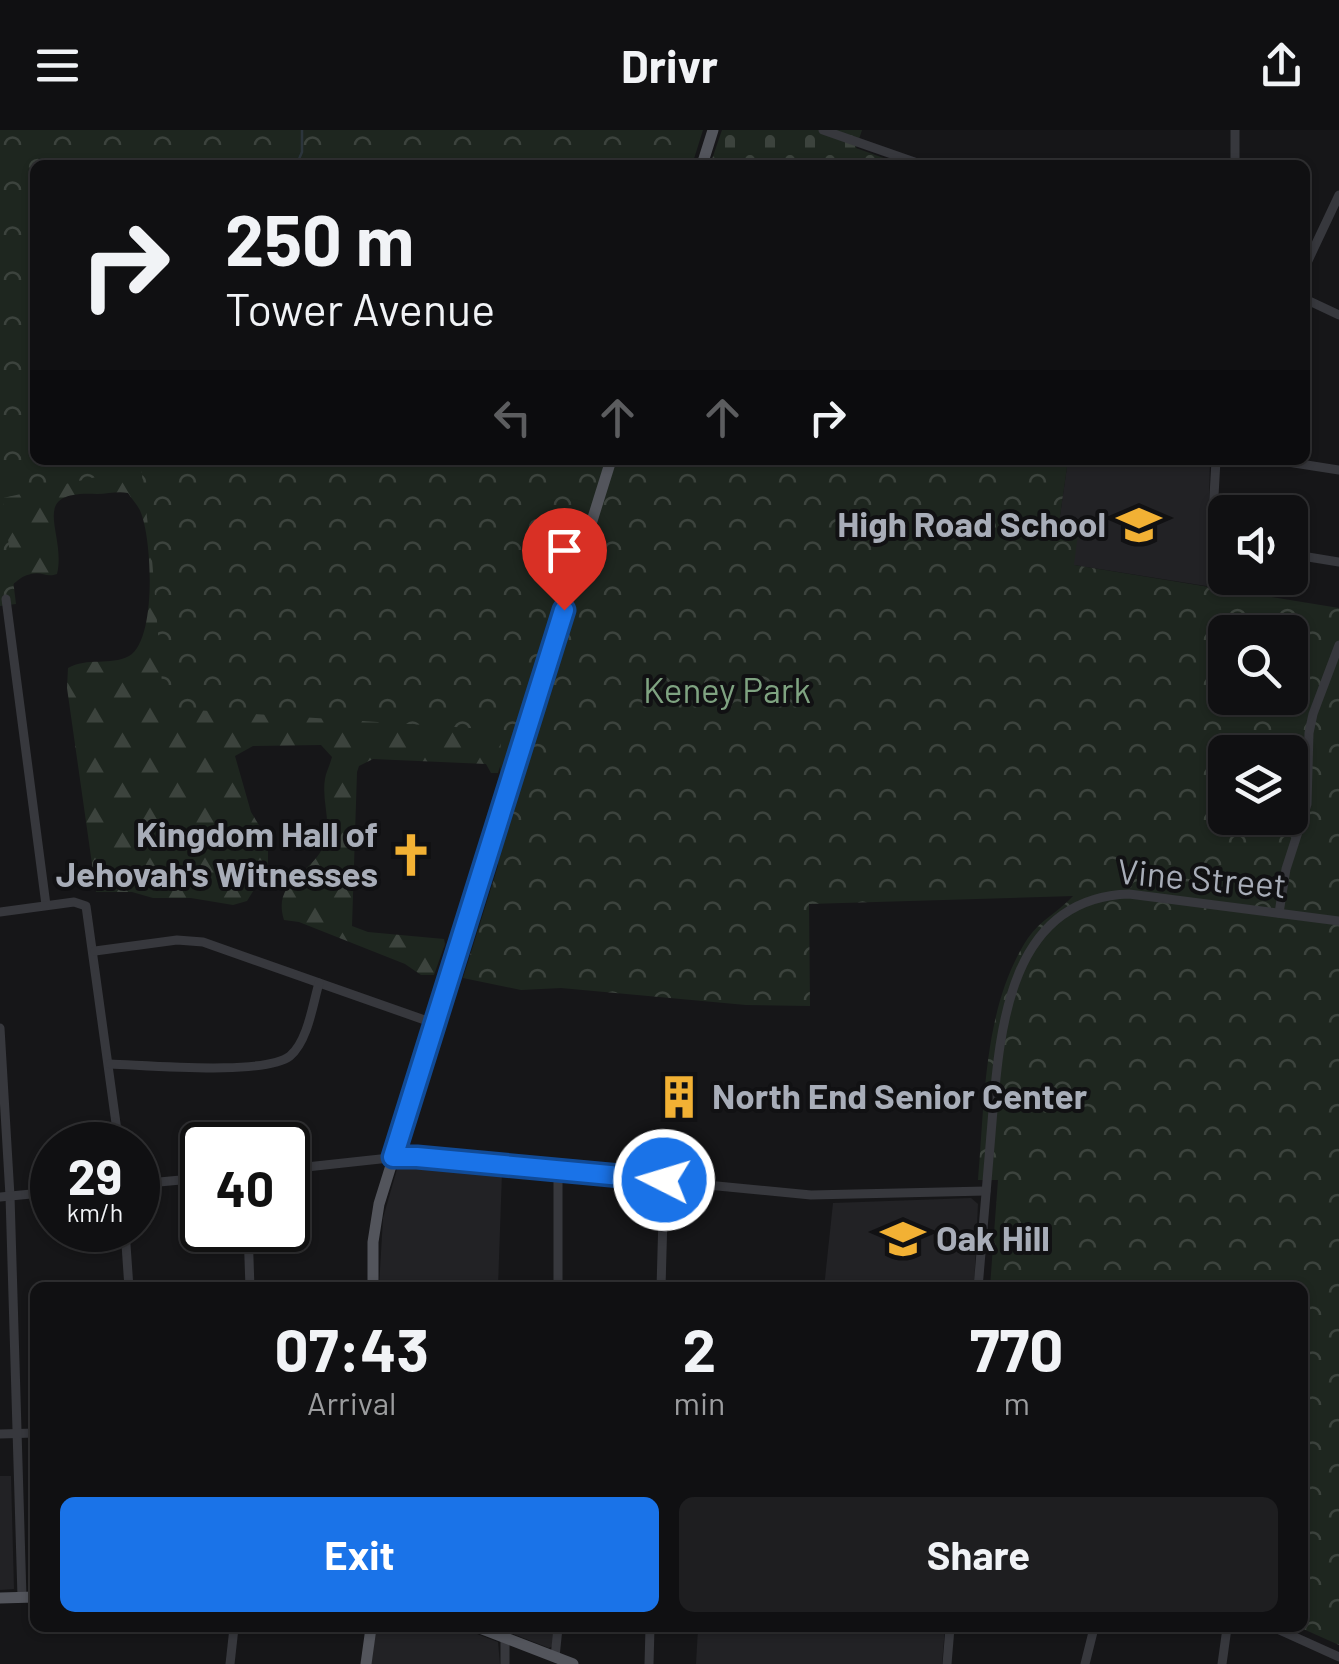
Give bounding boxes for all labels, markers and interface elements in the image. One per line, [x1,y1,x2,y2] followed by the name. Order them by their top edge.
[30,38,85,93] icon: menu
[621,38,718,92] text: Drivr
[1254,38,1309,93] icon: share
[225,196,414,280] text: 250 m
[60,200,190,330] icon: right
[225,281,495,335] text: Tower Avenue
[485,390,540,445] icon: left
[590,390,645,445] icon: ahead
[695,390,750,445] icon: ahead
[800,390,855,445] icon: right
[1208,495,1308,835] map controls
[1208,495,1308,595] button: sound
[1115,501,1163,549] school or university icon: High Road School
[837,502,1106,544] place label: High Road School
[522,508,607,611] pin
[537,523,592,578] icon: arrive
[1208,615,1308,715] button: search
[643,668,811,710] park label: Keney Park
[1208,735,1308,835] button: layers
[56,812,378,894] place label: Kingdom Hall of Jehovah's Witnesses
[387,831,435,879] church icon: Kingdom Hall of Jehovah's Witnesses
[1116,849,1288,905] street label: Vine Street
[655,1073,703,1121] building icon: North End Senior Center
[712,1074,1088,1116] place label: North End Senior Center
[180,1122,310,1252] speed limit sign: 40
[612,1128,716,1232] position arrow
[68,1145,122,1205] text: 29
[67,1197,123,1227] text: km/h
[879,1215,927,1263] school or university icon: Oak Hill
[936,1216,1050,1258] place label: Oak Hill
[274,1312,429,1384] text: 07:43
[683,1312,716,1384] text: 2
[970,1312,1064,1384] text: 770
[307,1383,396,1421] text: Arrival
[673,1383,725,1421] text: min
[1003,1383,1030,1421] text: m
[60,1497,659,1612] button: Exit
[679,1497,1278,1612] button: Share

